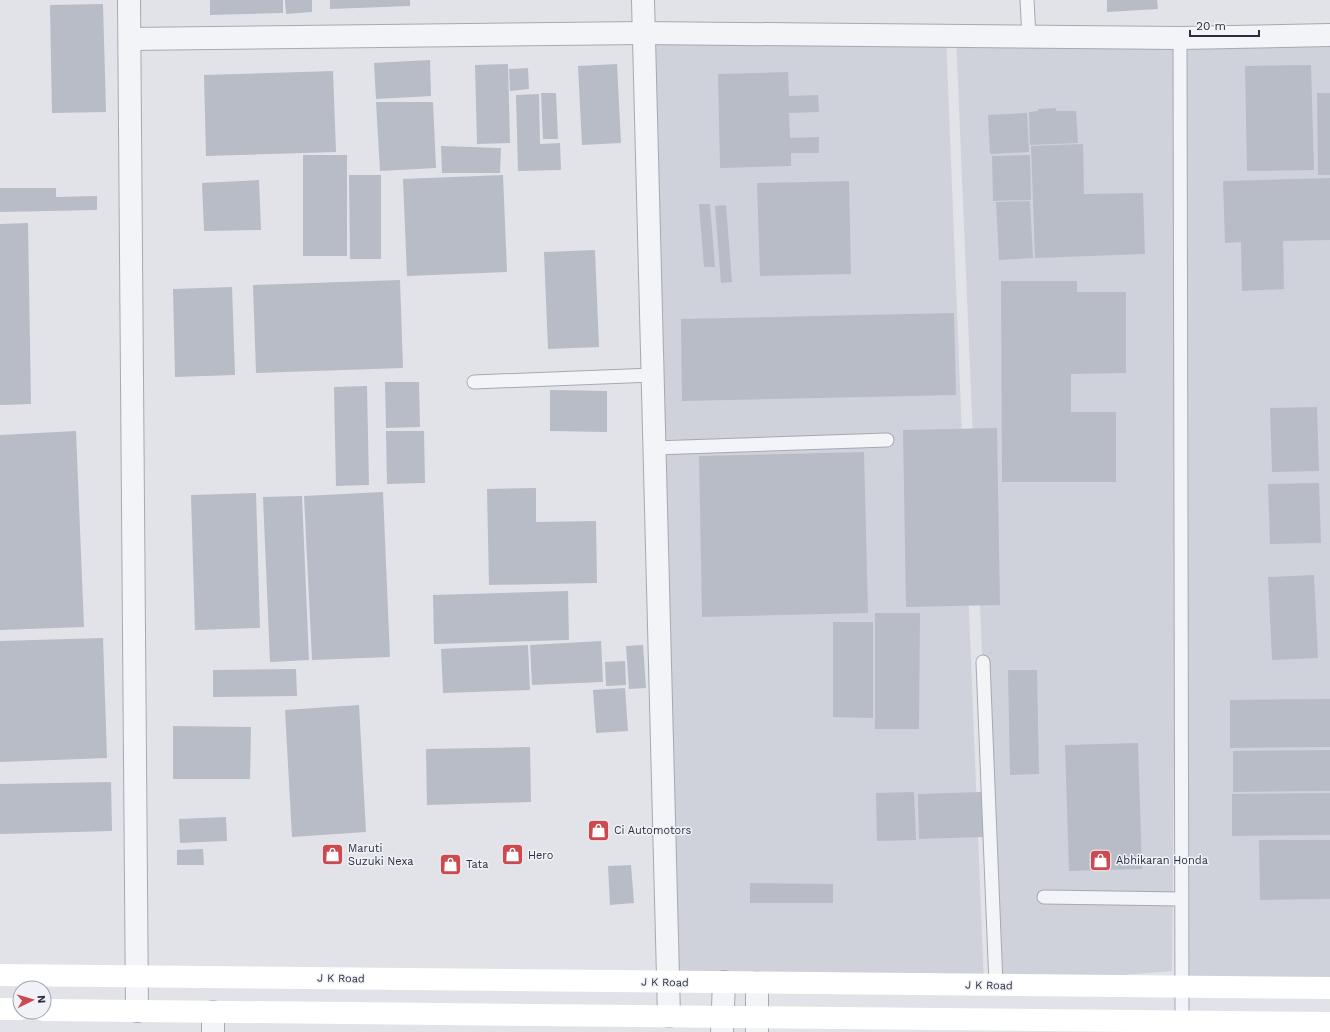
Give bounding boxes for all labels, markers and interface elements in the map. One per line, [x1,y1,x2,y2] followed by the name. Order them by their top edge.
[1190,12,1259,38] scale bar
[1196,19,1226,33] text: 20 m
[585,817,611,843] shop icon: Ci Automotors
[614,824,691,837] place label: Ci Automotors
[319,841,345,867] shop icon: Maruti Suzuki Nexa
[348,842,413,868] place label: Maruti Suzuki Nexa
[500,842,526,868] shop icon: Hero
[1088,847,1114,873] shop icon: Abhikaran Honda
[528,849,553,862] place label: Hero
[438,851,464,877] shop icon: Tata
[1116,854,1208,867] place label: Abhikaran Honda
[466,858,488,871] place label: Tata
[317,972,365,985] street label: J K Road
[641,976,689,989] street label: J K Road
[965,979,1013,992] street label: J K Road
[12,980,52,1020] north arrow
[35,995,48,1004] text: N

